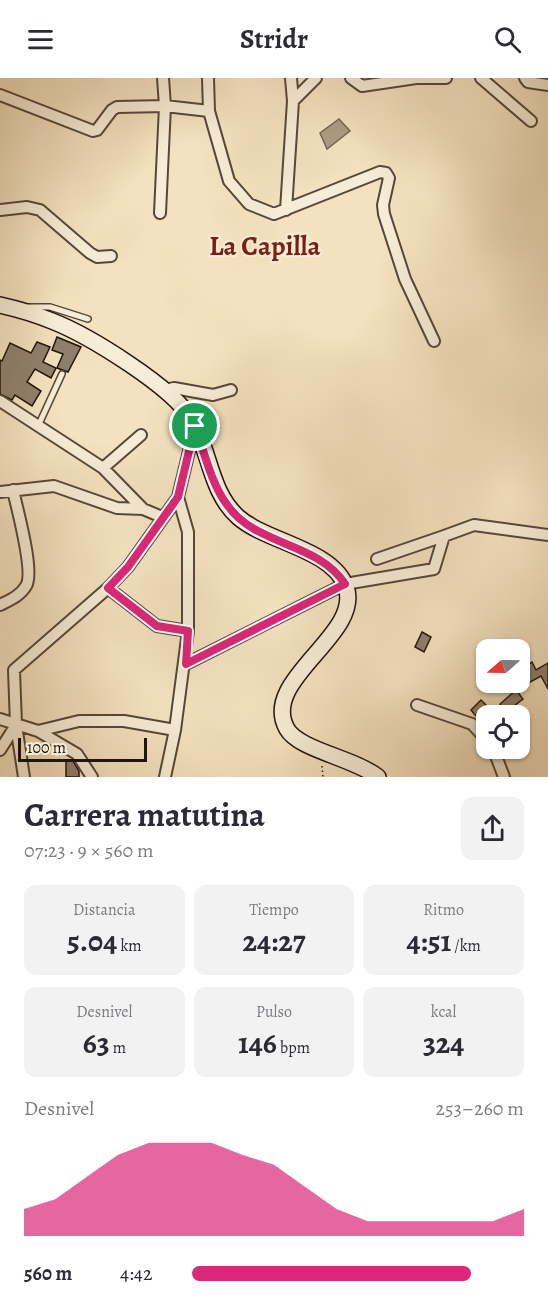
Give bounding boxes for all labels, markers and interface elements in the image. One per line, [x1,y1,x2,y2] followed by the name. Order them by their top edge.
[240,21,308,57] text: Stridr
[24,23,57,56] icon: menu
[491,23,524,56] icon: search
[209,228,321,264] district label: La Capilla
[169,400,220,451] pin
[178,409,211,442] icon: arrive
[476,639,530,693] north arrow
[476,639,530,759] map controls
[476,705,530,759] button: locate
[18,735,147,762] scale bar
[27,737,66,759] text: 100 m
[24,792,265,837] text: Carrera matutina
[461,797,524,860] button: share
[24,837,154,864] text: 07:23 · 9 × 560 m
[73,899,136,921] text: Distancia
[249,899,299,921] text: Tiempo
[423,899,464,921] text: Ritmo
[67,921,117,961] text: 5.04
[242,921,306,961] text: 24:27
[406,921,451,961] text: 4:51
[117,935,142,957] text: km
[451,935,481,957] text: /km
[76,1001,132,1023] text: Desnivel
[256,1001,292,1023] text: Pulso
[431,1001,456,1023] text: kcal
[83,1023,110,1063] text: 63
[238,1023,277,1063] text: 146
[423,1023,464,1063] text: 324
[110,1037,126,1059] text: m
[277,1037,310,1059] text: bpm
[24,1095,94,1122] text: Desnivel
[435,1095,524,1122] text: 253–260 m
[24,1260,72,1287] text: 560 m
[120,1260,152,1287] text: 4:42

